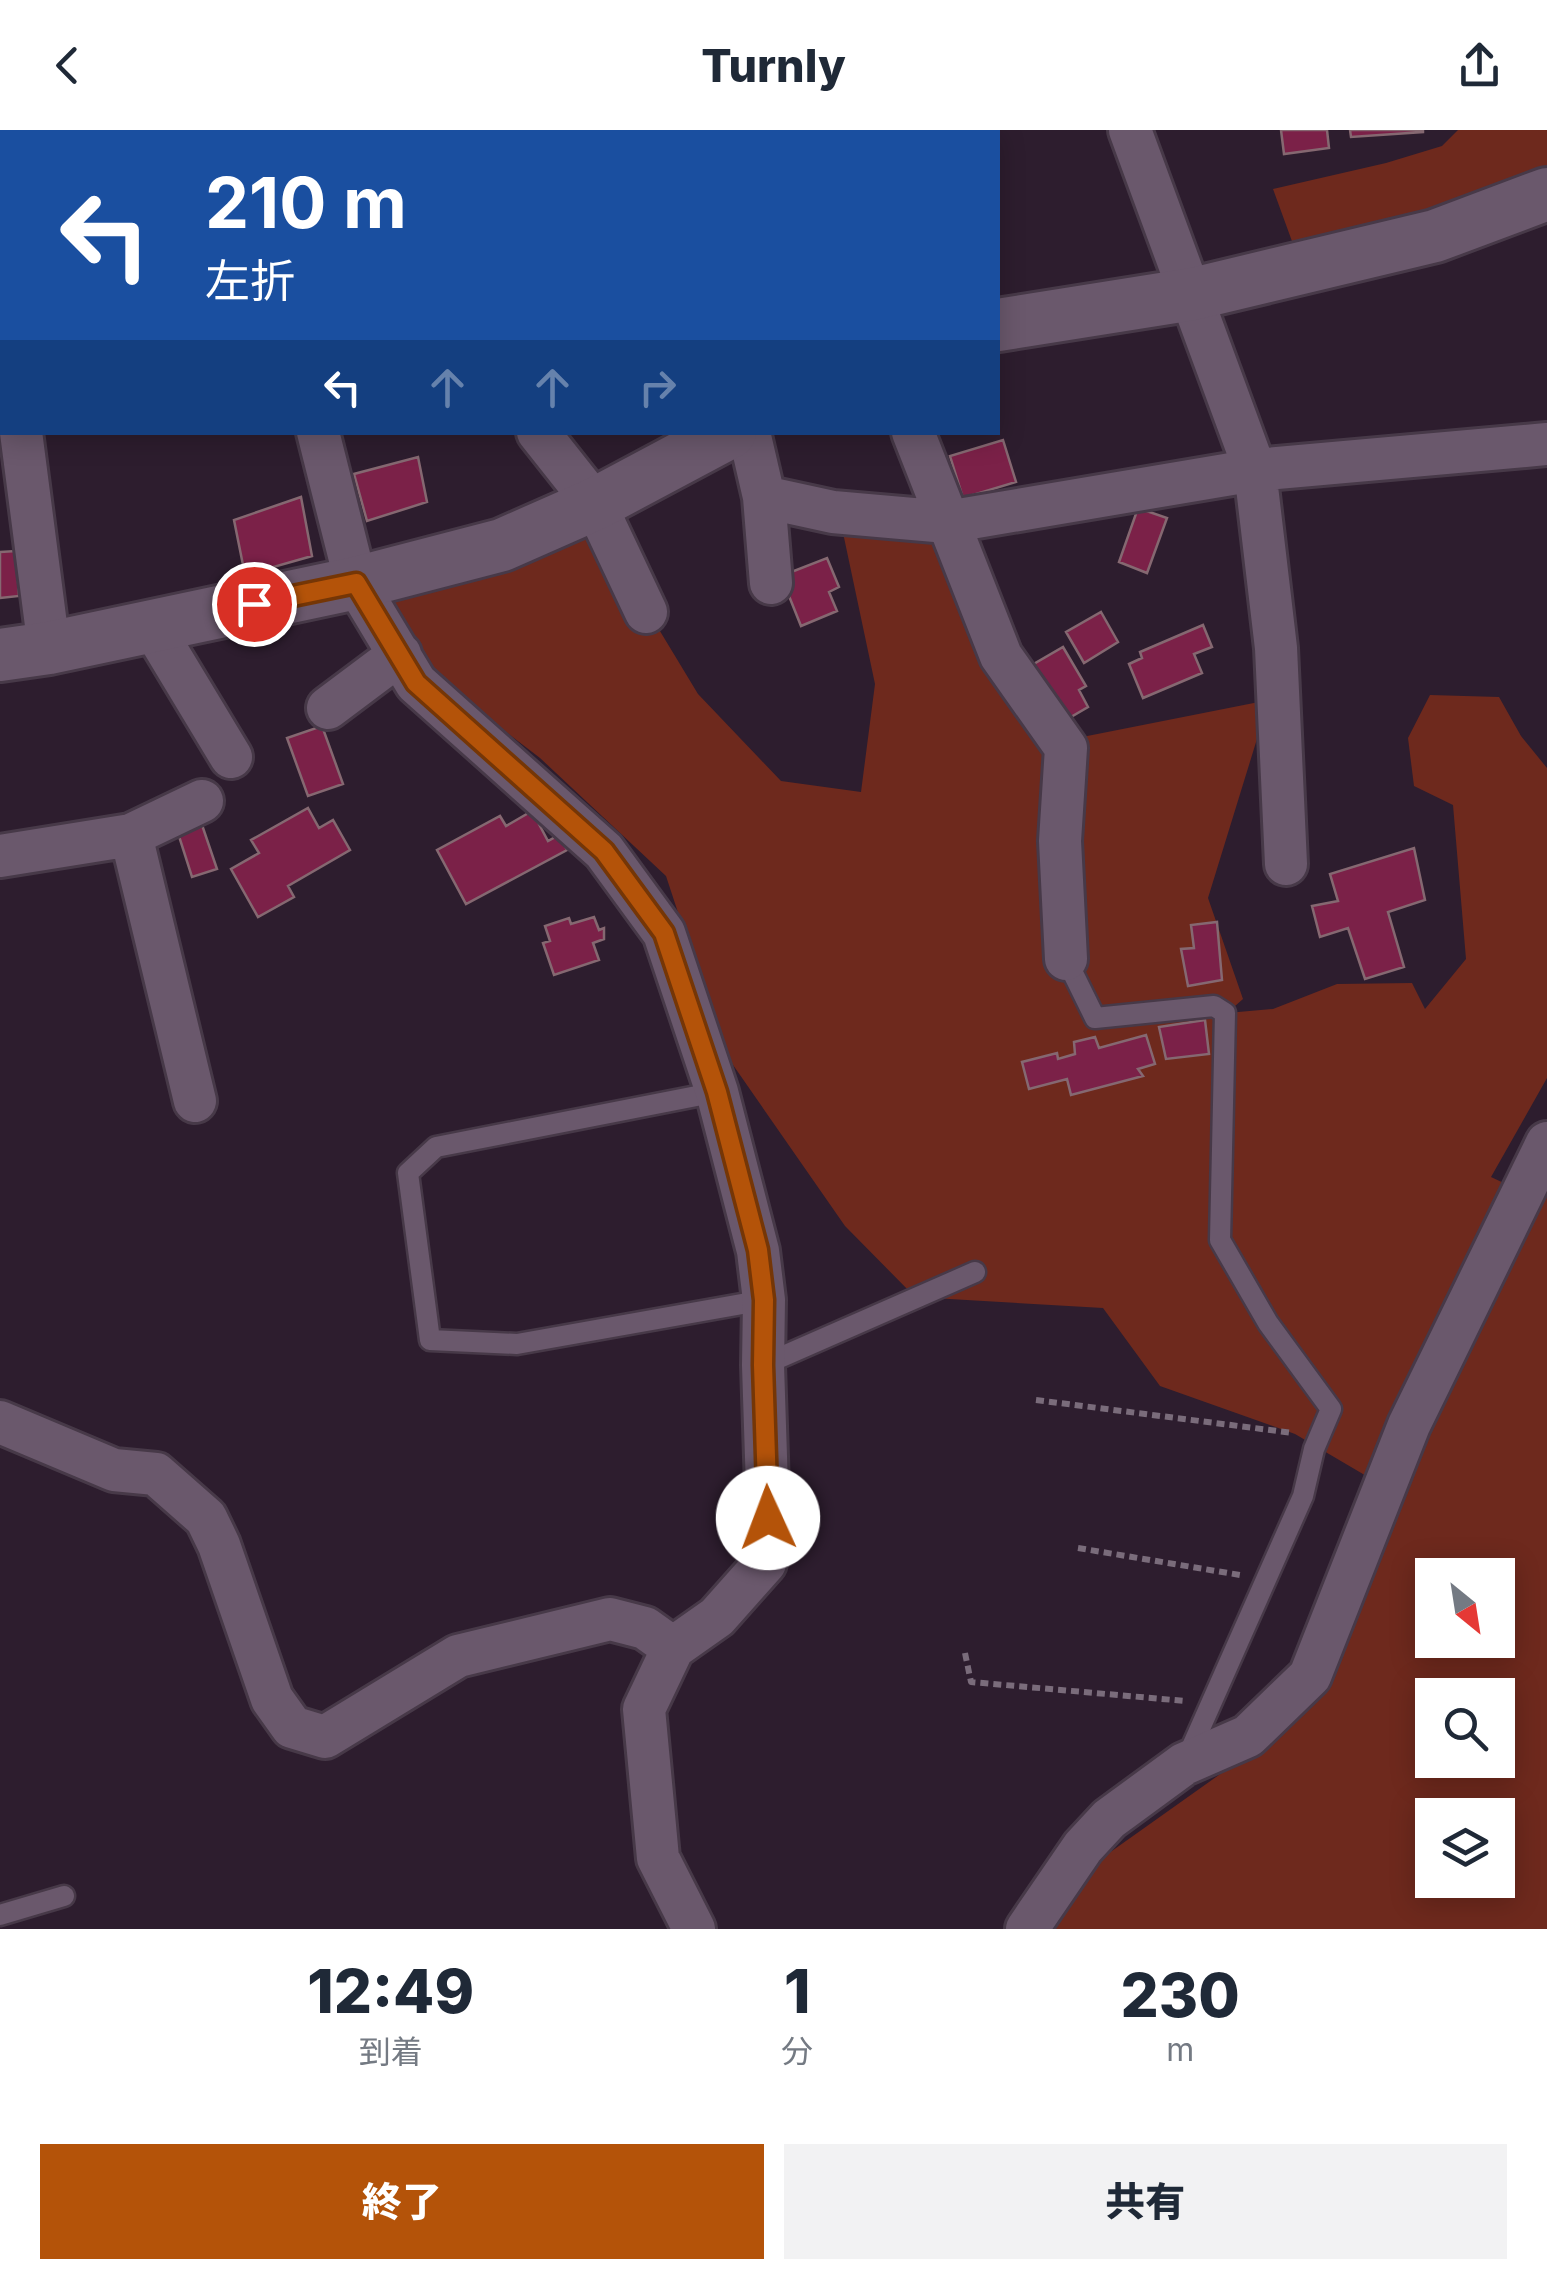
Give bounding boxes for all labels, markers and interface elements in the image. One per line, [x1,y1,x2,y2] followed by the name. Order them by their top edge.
[40,38,95,93] icon: back
[701,38,846,93] text: Turnly
[1452,38,1507,93] icon: share
[205,160,407,245] text: 210 m
[40,170,170,300] icon: left
[205,253,295,308] text: 左折
[315,360,370,415] icon: left
[420,360,475,415] icon: ahead
[525,360,580,415] icon: ahead
[630,360,685,415] icon: right
[212,562,297,647] pin
[227,577,282,632] icon: arrive
[716,1466,820,1570] position arrow
[1415,1558,1515,1658] north arrow
[1415,1558,1515,1898] map controls
[1415,1678,1515,1778] button: search
[1415,1798,1515,1898] button: layers
[307,1955,474,2027] text: 12:49
[784,1955,811,2027] text: 1
[1121,1959,1240,2031] text: 230
[1166,2030,1194,2069] text: m
[359,2032,423,2071] text: 到着
[781,2032,813,2071] text: 分
[40,2144,764,2259] button: 終了
[784,2144,1507,2259] button: 共有

